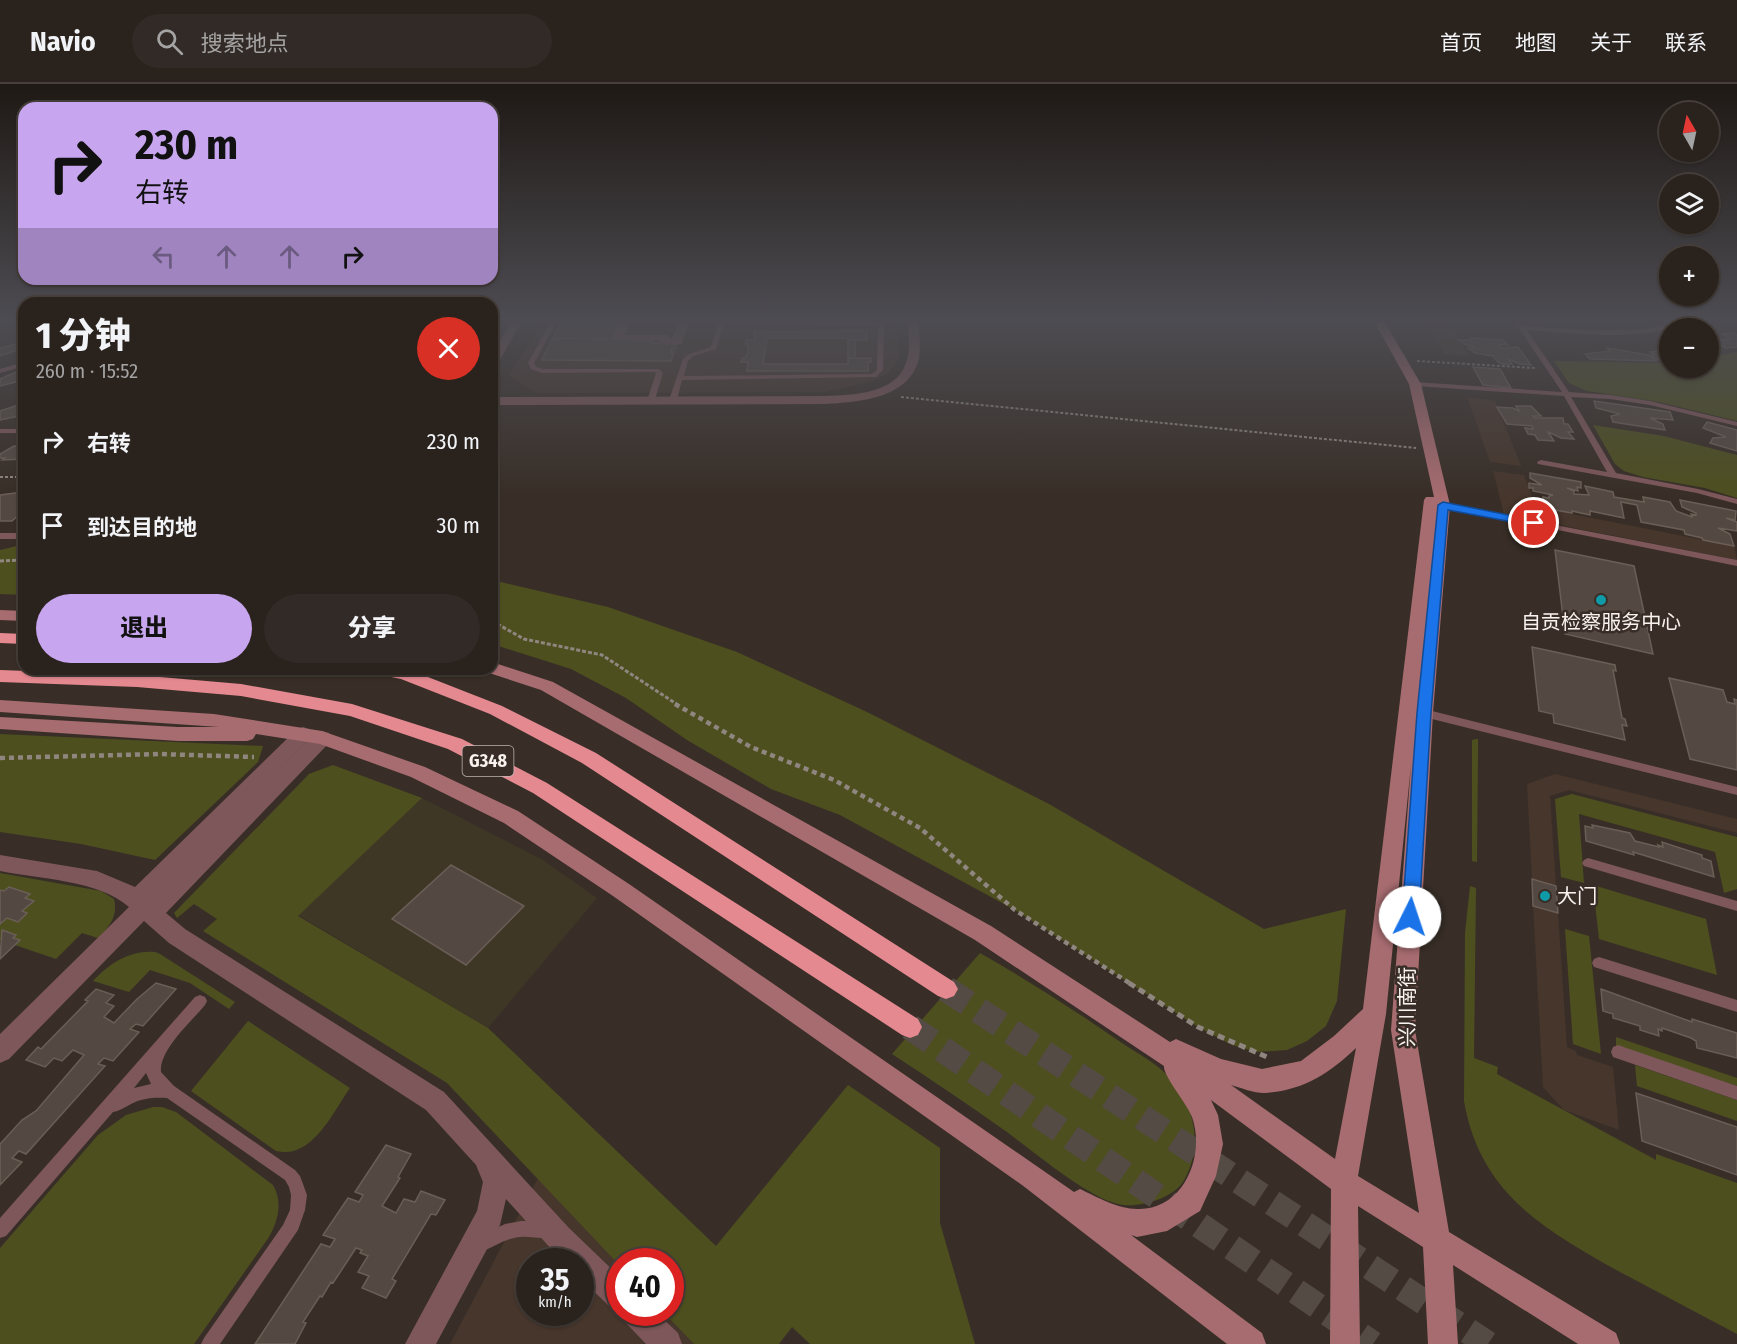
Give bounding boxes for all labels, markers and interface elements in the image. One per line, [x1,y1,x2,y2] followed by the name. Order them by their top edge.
[132,14,552,68] search box
[30,25,96,58] text: Navio
[153,25,186,58] icon: search
[201,30,289,57] text: 搜索地点
[1440,30,1482,56] text: 首页
[1515,30,1557,56] text: 地图
[1590,30,1632,56] text: 关于
[1665,30,1707,56] text: 联系
[1659,102,1719,162] north arrow
[1659,102,1719,378] map controls
[135,120,238,170] text: 230 m
[36,126,114,204] icon: right
[1659,174,1719,234] button: layers
[135,177,189,209] text: 右转
[147,240,180,273] icon: left
[210,240,243,273] icon: ahead
[273,240,306,273] icon: ahead
[336,240,369,273] icon: right
[1659,246,1719,306] button: +
[36,314,131,358] text: 1 分钟
[417,317,480,380] button: close
[1659,318,1719,378] button: −
[36,359,138,383] text: 260 m · 15:52
[36,425,69,458] icon: right
[427,428,480,455] text: 230 m
[87,430,131,457] text: 右转
[1508,497,1559,548] pin
[1517,506,1550,539] icon: arrive
[36,509,69,542] icon: arrive
[437,512,480,539] text: 30 m
[87,514,197,541] text: 到达目的地
[1594,593,1608,607] marker: 自贡检察服务中心
[36,594,252,663] button: 退出
[264,594,480,663] button: 分享
[1521,610,1681,634] place label: 自贡检察服务中心
[462,746,514,776] road number: G348
[1557,884,1597,908] place label: 大门
[1378,885,1442,949] position arrow
[1538,889,1552,903] marker: 大门
[1395,967,1419,1047] street label: 兴川南街
[606,1248,684,1326] speed limit sign: 40
[541,1262,569,1298] text: 35
[538,1293,572,1311] text: km/h

